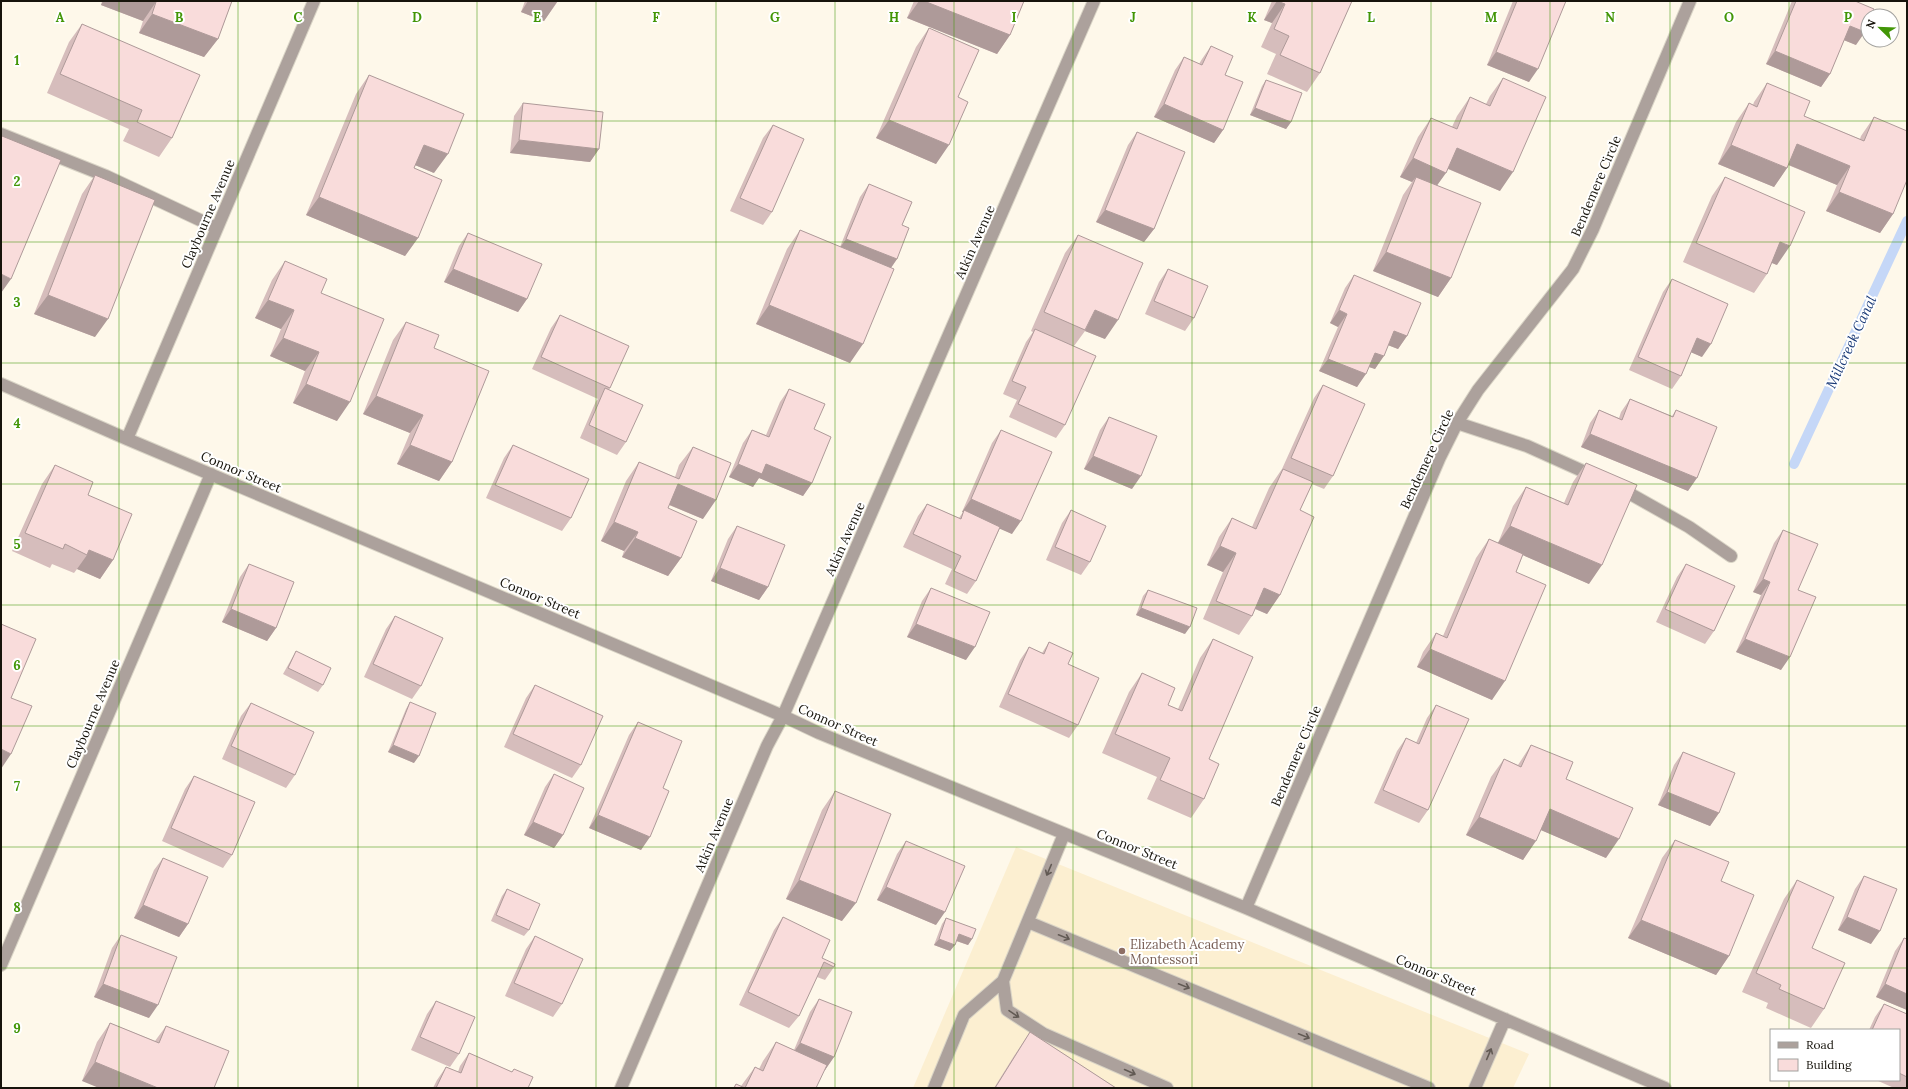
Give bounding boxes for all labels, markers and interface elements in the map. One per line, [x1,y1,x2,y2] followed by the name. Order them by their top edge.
[1860,8,1900,48] north arrow
[56,9,65,26] text: A
[175,9,184,26] text: B
[294,9,303,26] text: C
[412,9,422,26] text: D
[533,9,541,26] text: E
[652,9,660,26] text: F
[770,9,780,26] text: G
[889,9,899,26] text: H
[1011,9,1017,26] text: I
[1130,9,1136,26] text: J
[1247,9,1257,26] text: K
[1367,9,1375,26] text: L
[1485,9,1498,26] text: M
[1605,9,1615,26] text: N
[1724,9,1734,26] text: O
[1844,9,1853,26] text: P
[1863,17,1879,31] text: N
[14,52,20,69] text: 1
[1567,133,1625,239] street label: Bendemere Circle
[177,157,239,271] street label: Claybourne Avenue
[14,173,21,190] text: 2
[951,202,999,283] street label: Atkin Avenue
[1822,293,1880,391] water label: Millcreek Canal
[13,294,21,311] text: 3
[1396,406,1458,512] street label: Bendemere Circle
[13,415,21,432] text: 4
[198,447,284,497] street label: Connor Street
[821,499,869,580] street label: Atkin Avenue
[13,536,21,553] text: 5
[497,573,583,623] street label: Connor Street
[13,657,21,674] text: 6
[62,657,124,771] street label: Claybourne Avenue
[795,700,881,750] street label: Connor Street
[1267,703,1325,809] street label: Bendemere Circle
[14,778,20,795] text: 7
[690,795,737,876] street label: Atkin Avenue
[1094,825,1180,873] street label: Connor Street
[1045,863,1052,875] one-way arrow
[13,899,21,916] text: 8
[1057,933,1069,941] one-way arrow
[1130,936,1244,968] place label: Elizabeth Academy Montessori
[1117,946,1127,956] marker: Elizabeth Academy Montessori
[1393,950,1479,1000] street label: Connor Street
[1177,983,1189,991] one-way arrow
[1008,1011,1020,1019] one-way arrow
[13,1020,21,1037] text: 9
[1770,1029,1900,1081] legend
[1298,1033,1310,1040] one-way arrow
[1806,1037,1834,1052] text: Road
[1486,1048,1494,1060] one-way arrow
[1806,1057,1852,1072] text: Building
[1124,1069,1136,1076] one-way arrow

